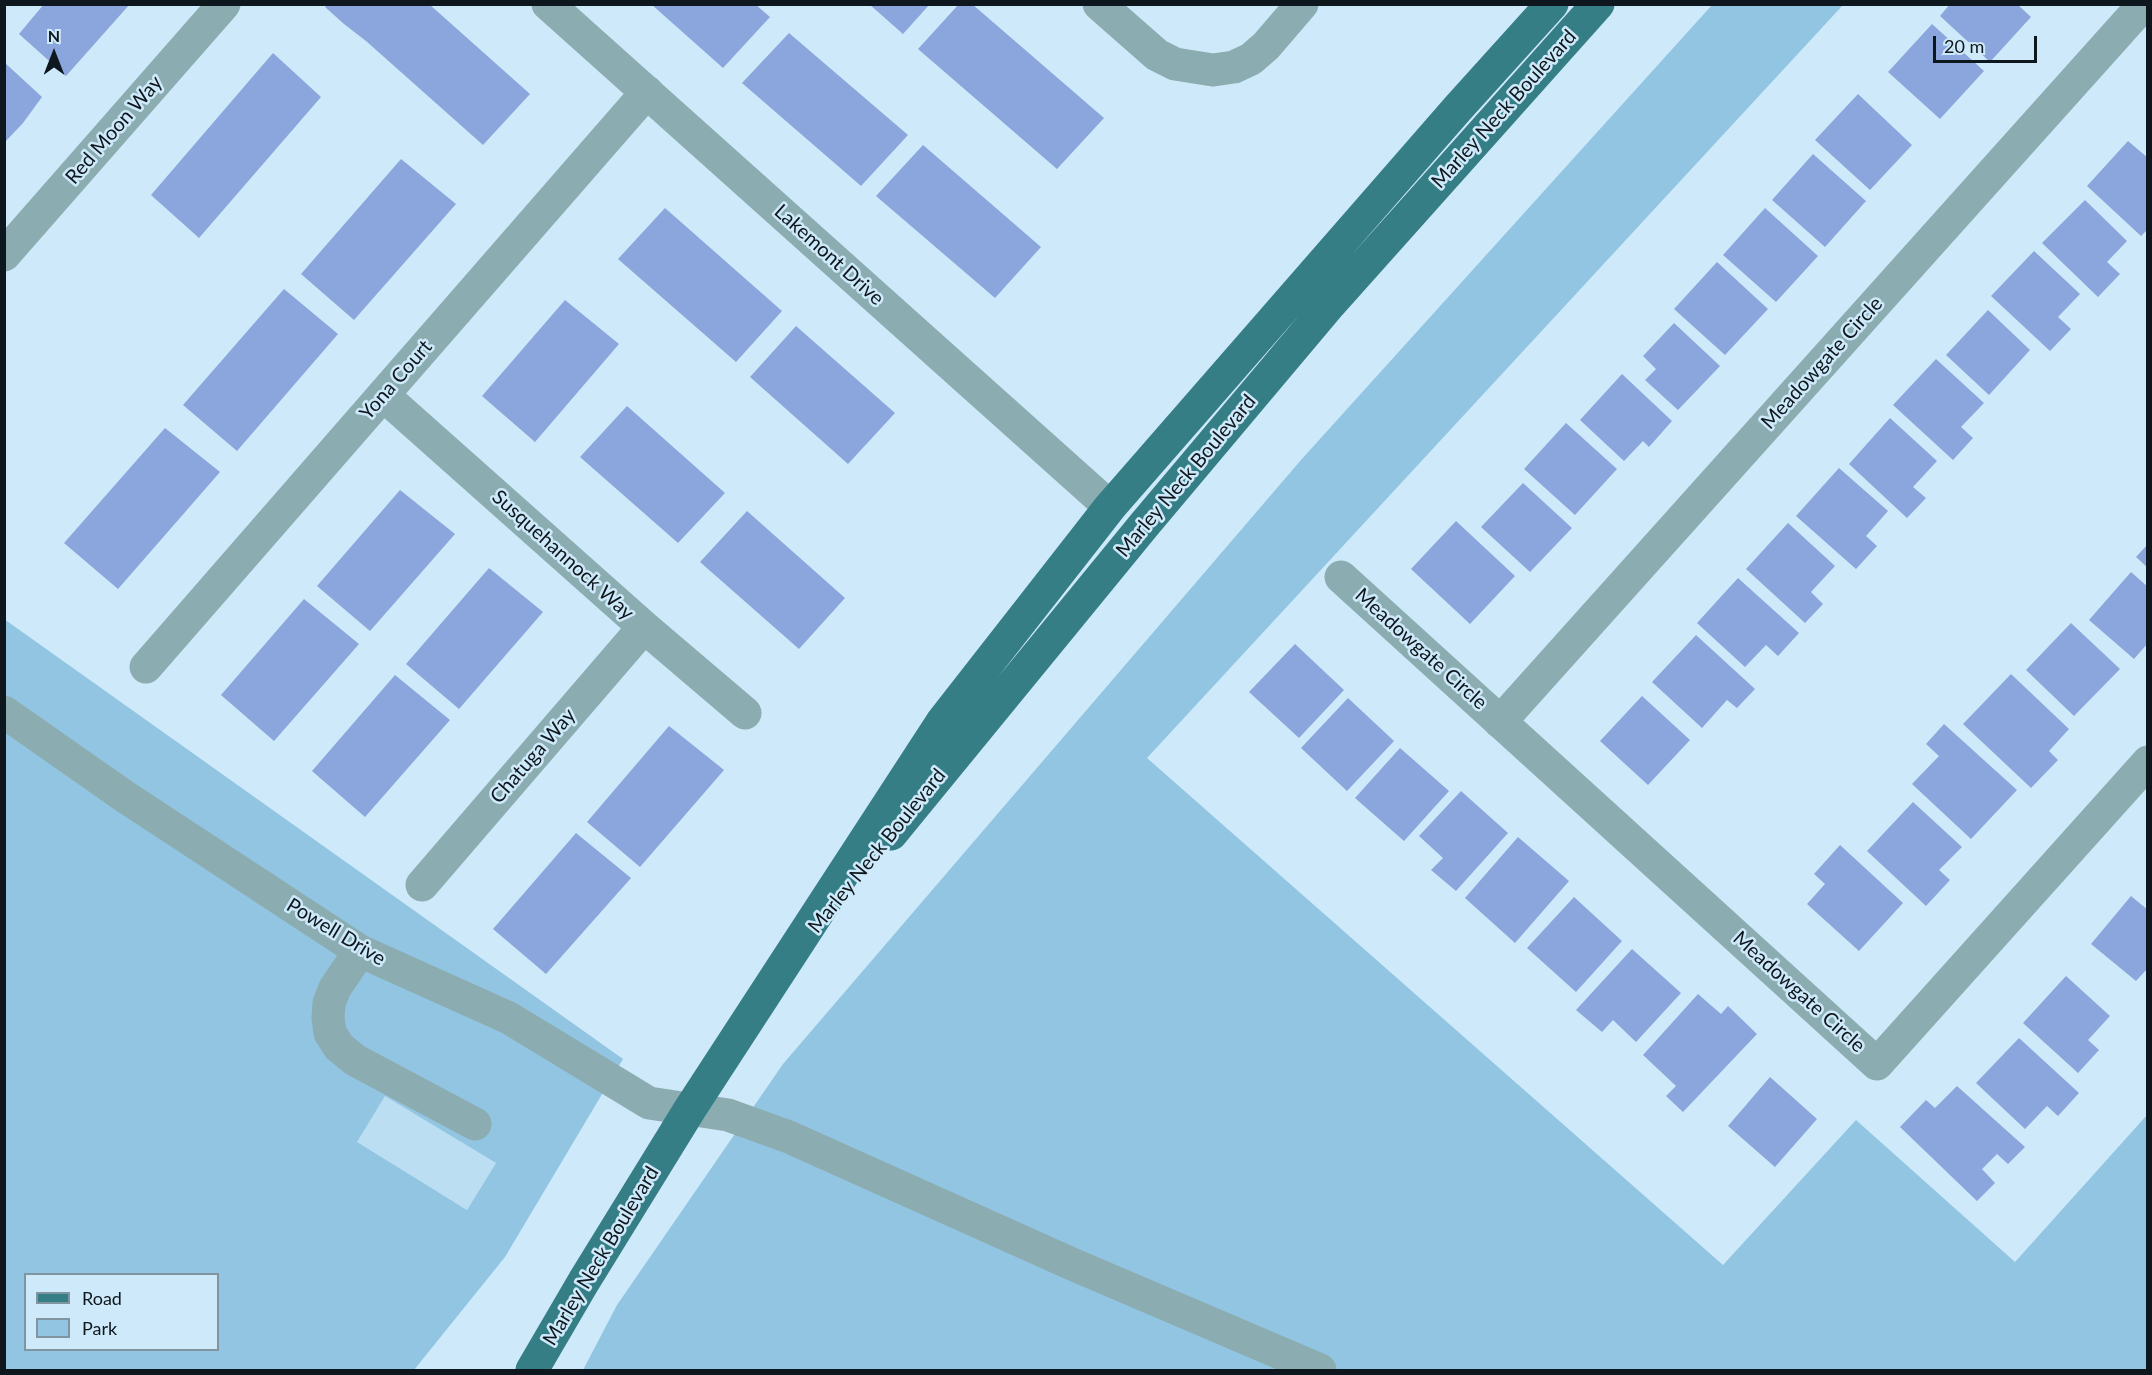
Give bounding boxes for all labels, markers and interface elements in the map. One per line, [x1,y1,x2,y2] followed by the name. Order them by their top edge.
[24,24,84,84] north arrow
[1936,24,2040,62] scale bar
[1427,25,1581,193] street label: Marley Neck Boulevard
[48,26,60,45] text: N
[1944,35,1984,57] text: 20 m
[60,71,168,189] street label: Red Moon Way
[769,200,889,310] street label: Lakemont Drive
[1756,292,1888,434] street label: Meadowgate Circle
[355,335,437,425] street label: Yona Court
[1111,390,1261,562] street label: Marley Neck Boulevard
[487,485,639,625] street label: Susquehannock Way
[1350,583,1492,715] street label: Meadowgate Circle
[485,704,581,808] street label: Chatuga Way
[803,764,951,938] street label: Marley Neck Boulevard
[282,893,390,971] street label: Powell Drive
[1728,926,1870,1058] street label: Meadowgate Circle
[538,1162,664,1350] street label: Marley Neck Boulevard
[24,1273,219,1351] legend
[82,1287,122,1309] text: Road
[82,1317,117,1339] text: Park

